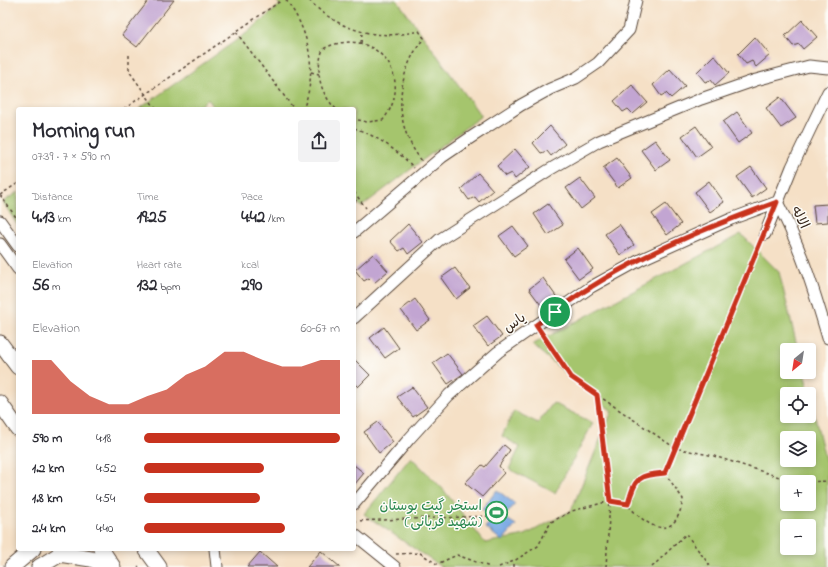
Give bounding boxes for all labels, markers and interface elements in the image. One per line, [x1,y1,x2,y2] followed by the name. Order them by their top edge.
[32,116,135,148] text: Morning run
[298,120,340,162] button: share
[32,147,110,166] text: 07:39 · 7 × 590 m
[32,189,73,205] text: Distance
[137,189,158,205] text: Time
[241,189,263,205] text: Pace
[785,203,814,233] street label: الاله
[32,205,55,230] text: 4.13
[137,205,167,230] text: 19:25
[241,205,265,230] text: 4:42
[55,211,71,227] text: km
[265,211,285,227] text: /km
[32,257,72,273] text: Elevation
[137,257,182,273] text: Heart rate
[241,257,259,273] text: kcal
[32,273,49,298] text: 56
[137,273,158,298] text: 132
[241,273,262,298] text: 290
[49,279,61,295] text: m
[158,279,181,295] text: bpm
[538,295,572,329] pin
[544,301,566,323] icon: arrive
[499,308,531,339] street label: یاس
[32,319,80,338] text: Elevation
[301,319,340,338] text: 60–67 m
[780,343,816,379] north arrow
[780,343,816,555] map controls
[780,387,816,423] button: locate
[32,429,62,448] text: 590 m
[96,429,111,448] text: 4:18
[780,431,816,467] button: layers
[32,459,64,478] text: 1.2 km
[96,459,116,478] text: 4:52
[780,475,816,511] button: +
[32,489,63,508] text: 1.8 km
[96,489,115,508] text: 4:54
[380,496,482,533] place label: استخر گیت بوستان (شهید قربانی)
[484,500,510,526] sports icon: استخر گیت بوستان (شهید قربانی)
[32,519,66,538] text: 2.4 km
[96,519,113,538] text: 4:40
[780,519,816,555] button: −

